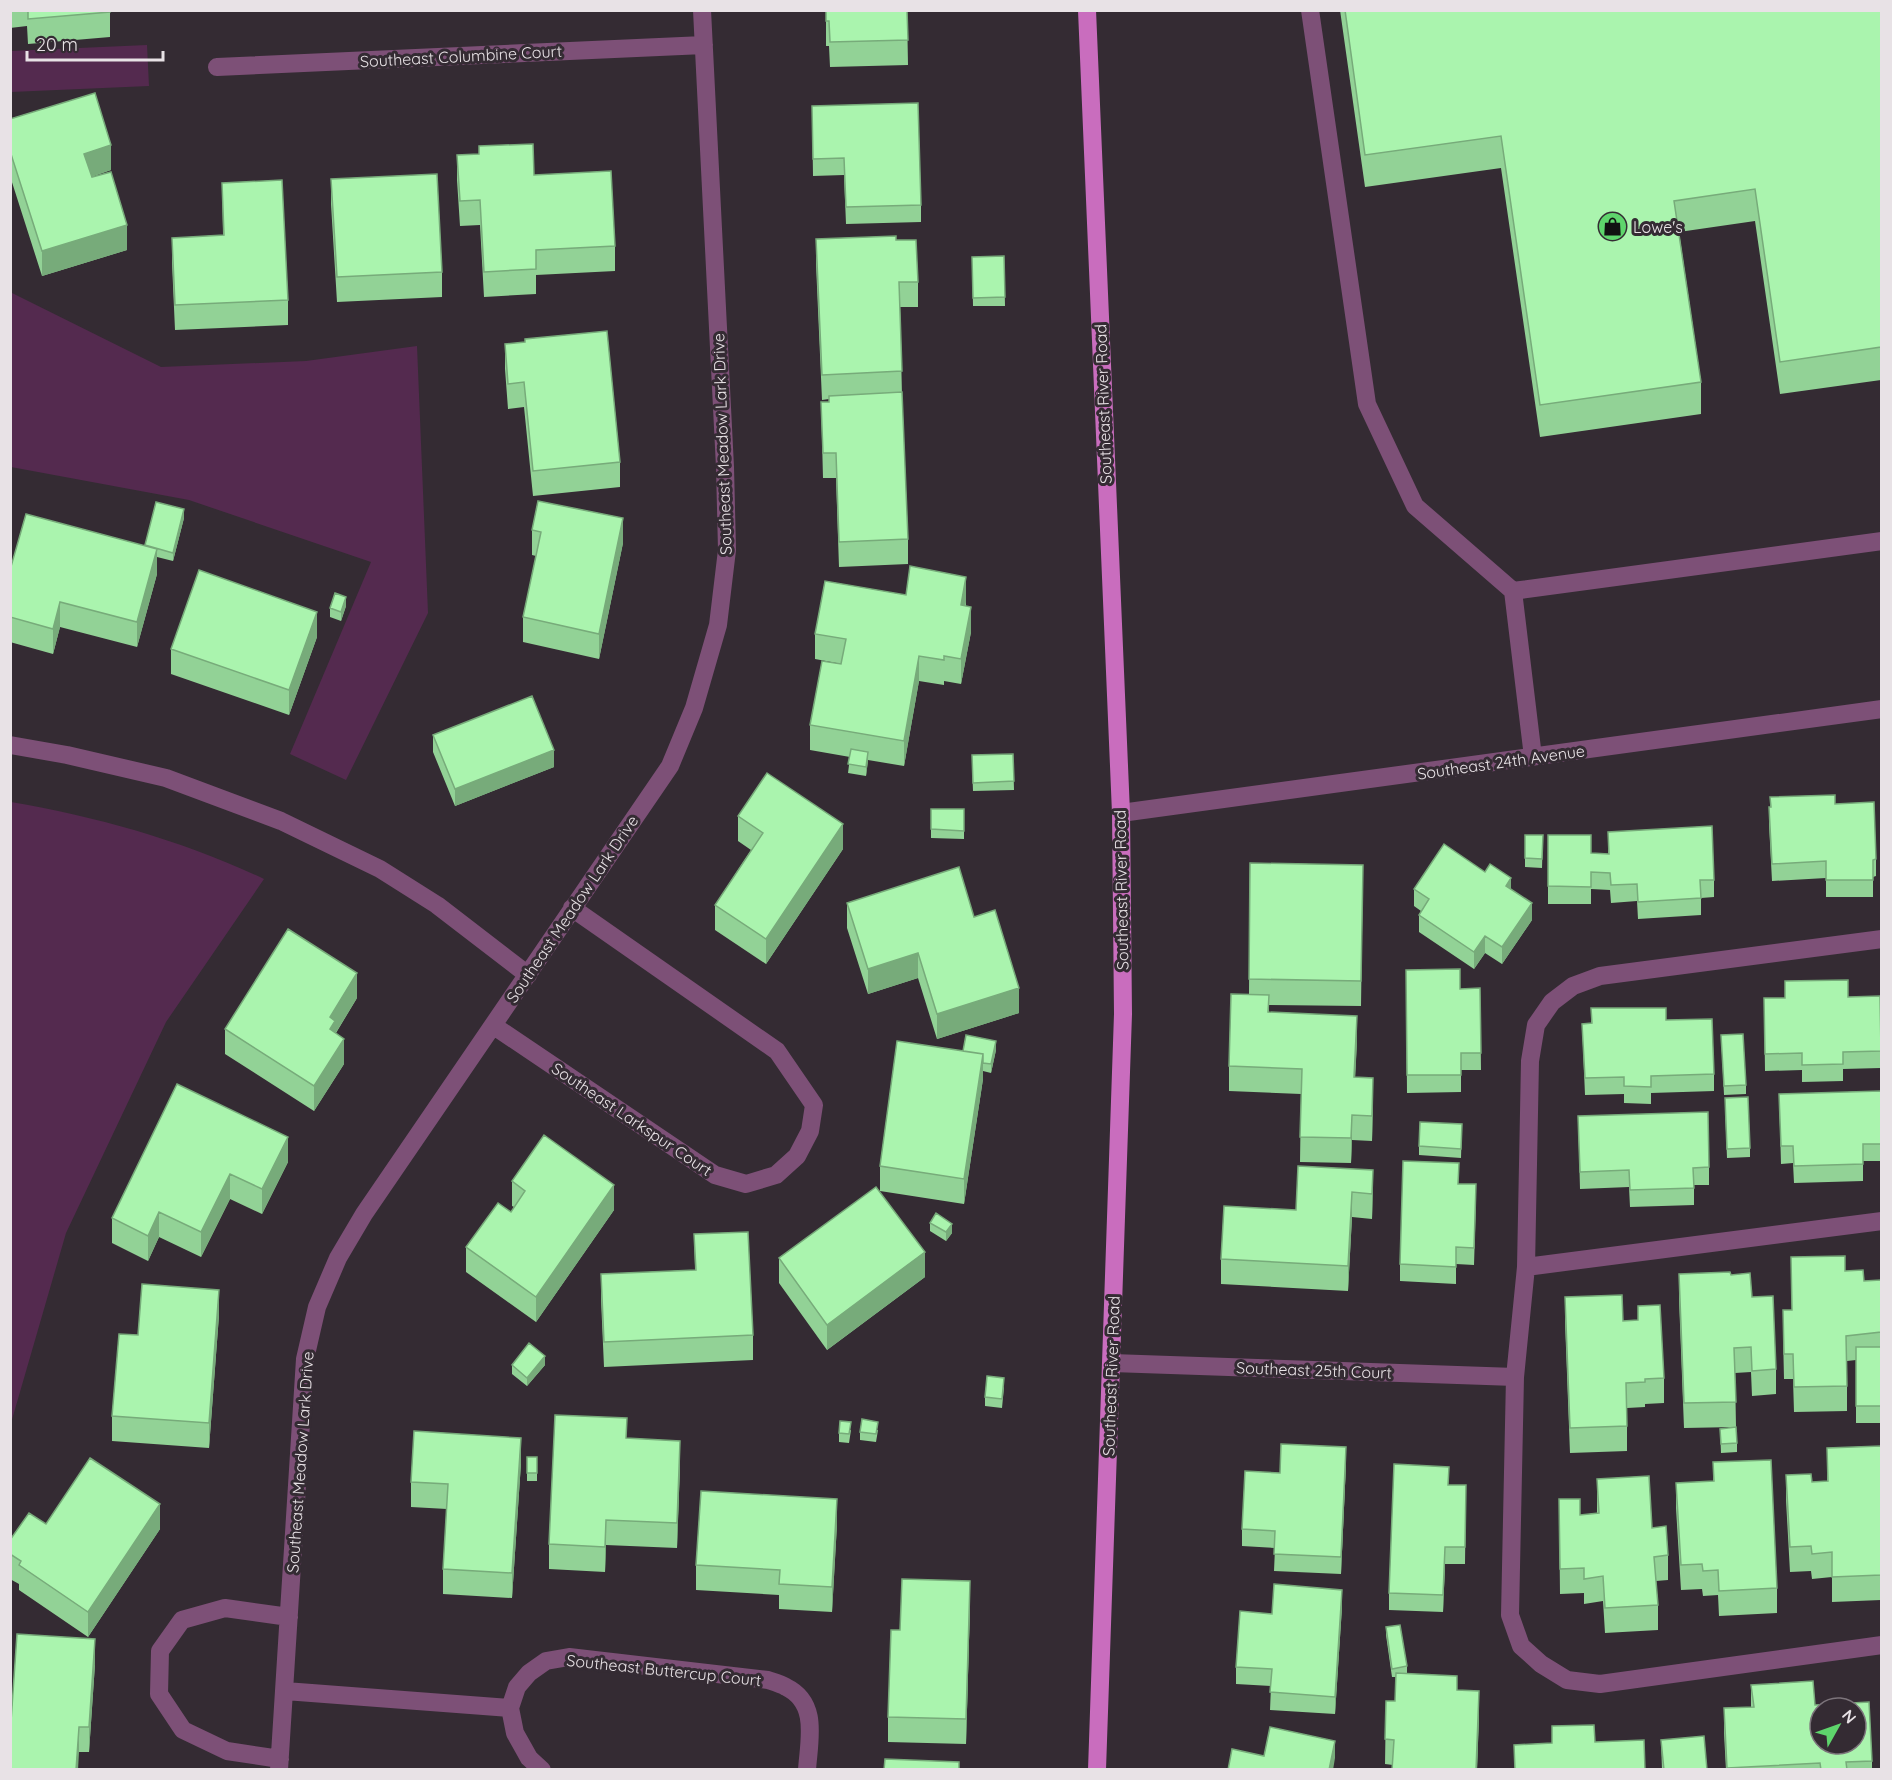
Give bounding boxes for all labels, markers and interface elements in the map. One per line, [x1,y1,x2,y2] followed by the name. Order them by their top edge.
[27,24,164,62] scale bar
[36,33,78,56] text: 20 m
[359,41,563,71] street label: Southeast Columbine Court
[1596,211,1628,243] shop icon: Lowe's
[1633,217,1683,237] place label: Lowe's
[1090,324,1116,484] street label: Southeast River Road
[708,333,736,555] street label: Southeast Meadow Lark Drive
[1416,740,1586,784] street label: Southeast 24th Avenue
[1110,810,1132,970] street label: Southeast River Road
[502,811,642,1007] street label: Southeast Meadow Lark Drive
[548,1058,716,1180] street label: Southeast Larkspur Court
[1098,1296,1124,1456] street label: Southeast River Road
[282,1351,318,1573] street label: Southeast Meadow Lark Drive
[1236,1357,1392,1383] street label: Southeast 25th Court
[566,1650,762,1690] street label: Southeast Buttercup Court
[1808,1696,1868,1756] north arrow
[1838,1705,1861,1727] text: N

